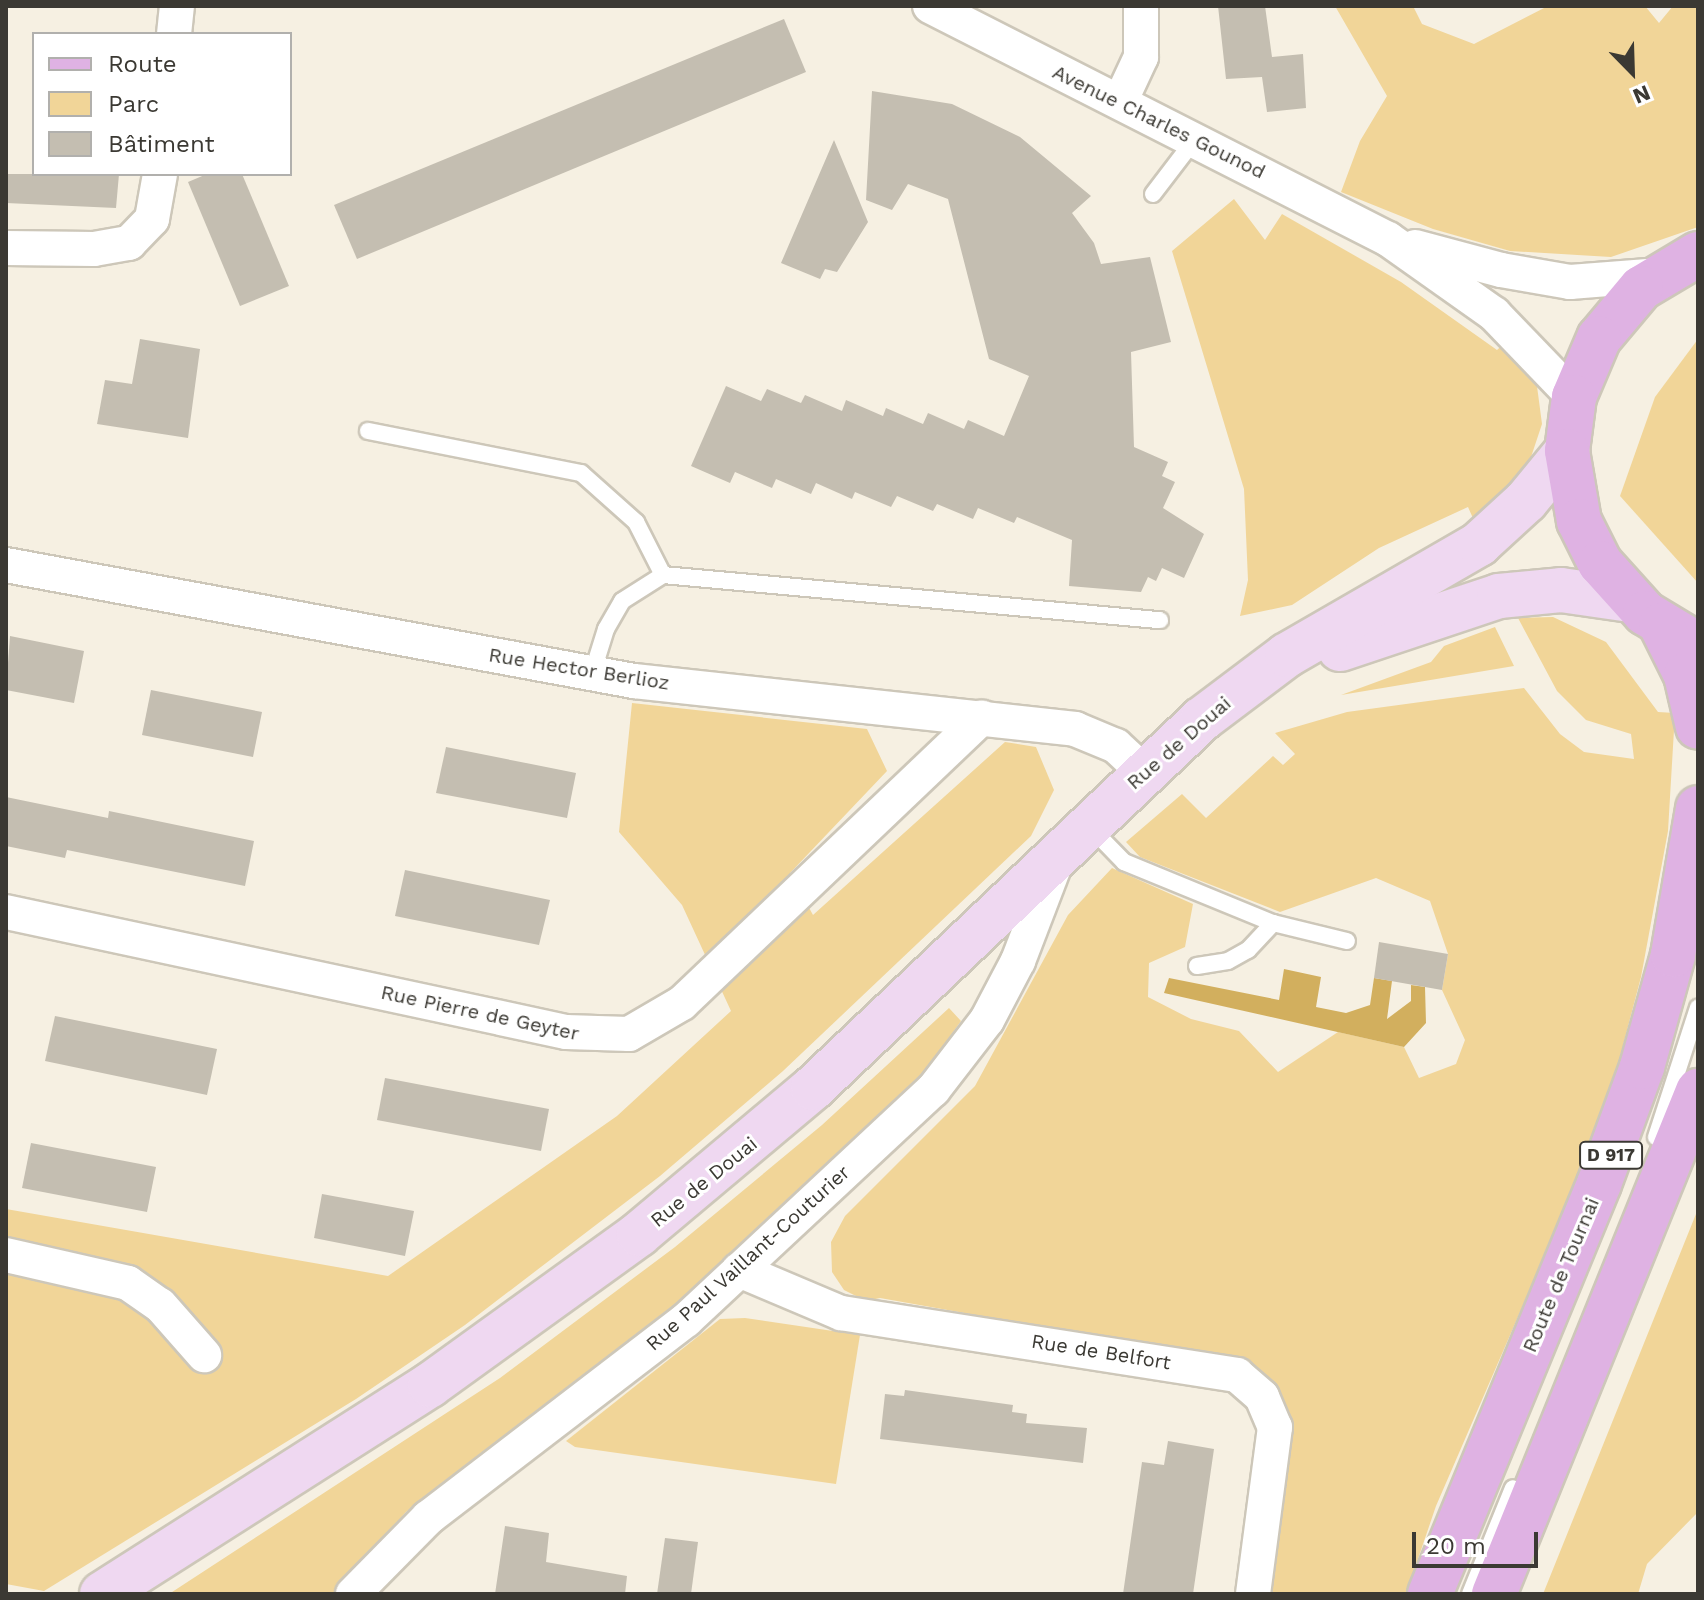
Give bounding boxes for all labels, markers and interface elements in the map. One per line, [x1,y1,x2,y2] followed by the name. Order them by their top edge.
[32,32,292,176] legend
[1592,32,1672,112] north arrow
[108,50,177,78] text: Route
[1049,60,1269,184] street label: Avenue Charles Gounod
[1629,80,1654,109] text: N
[108,90,159,118] text: Parc
[108,130,215,158] text: Bâtiment
[487,643,671,695] street label: Rue Hector Berlioz
[1122,691,1236,795] street label: Rue de Douai
[379,980,581,1046] street label: Rue Pierre de Geyter
[646,1132,762,1232] street label: Rue de Douai
[1579,1141,1643,1169] road number: D 917
[641,1160,855,1356] street label: Rue Paul Vaillant-Couturier
[1517,1194,1605,1356] street label: Route de Tournai
[1030,1329,1172,1375] street label: Rue de Belfort
[1416,1516,1542,1566] scale bar
[1426,1532,1486,1560] text: 20 m

